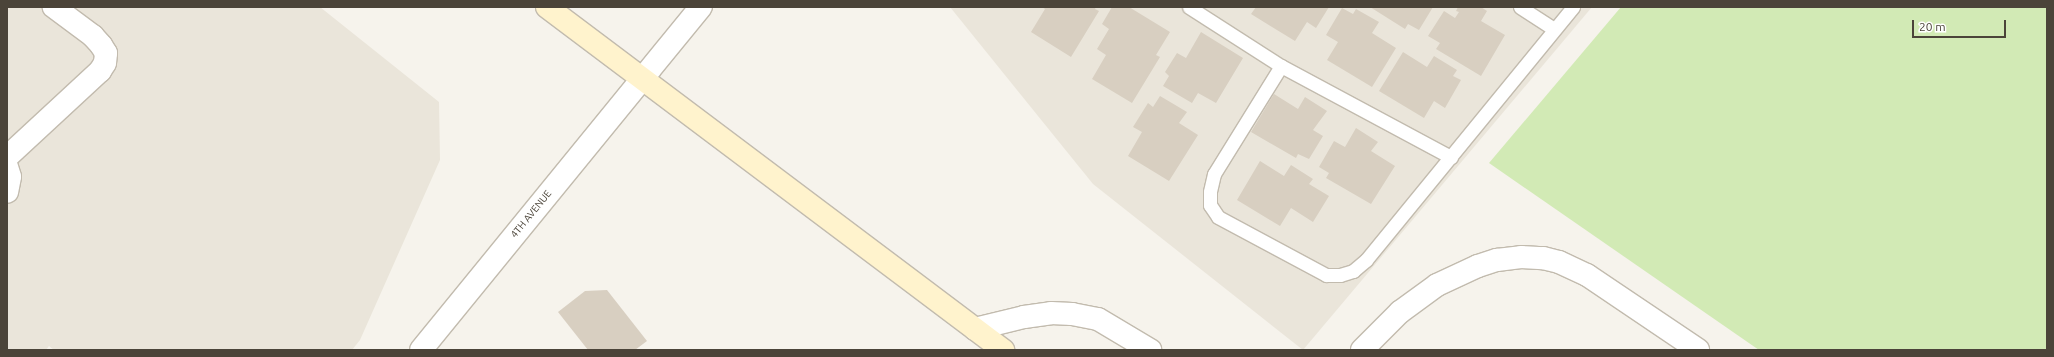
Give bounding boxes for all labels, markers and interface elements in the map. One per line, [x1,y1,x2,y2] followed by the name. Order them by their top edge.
[1914,12,2008,38] scale bar
[1919,20,1946,33] text: 20 m
[508,188,554,240] street label: 4TH AVENUE

